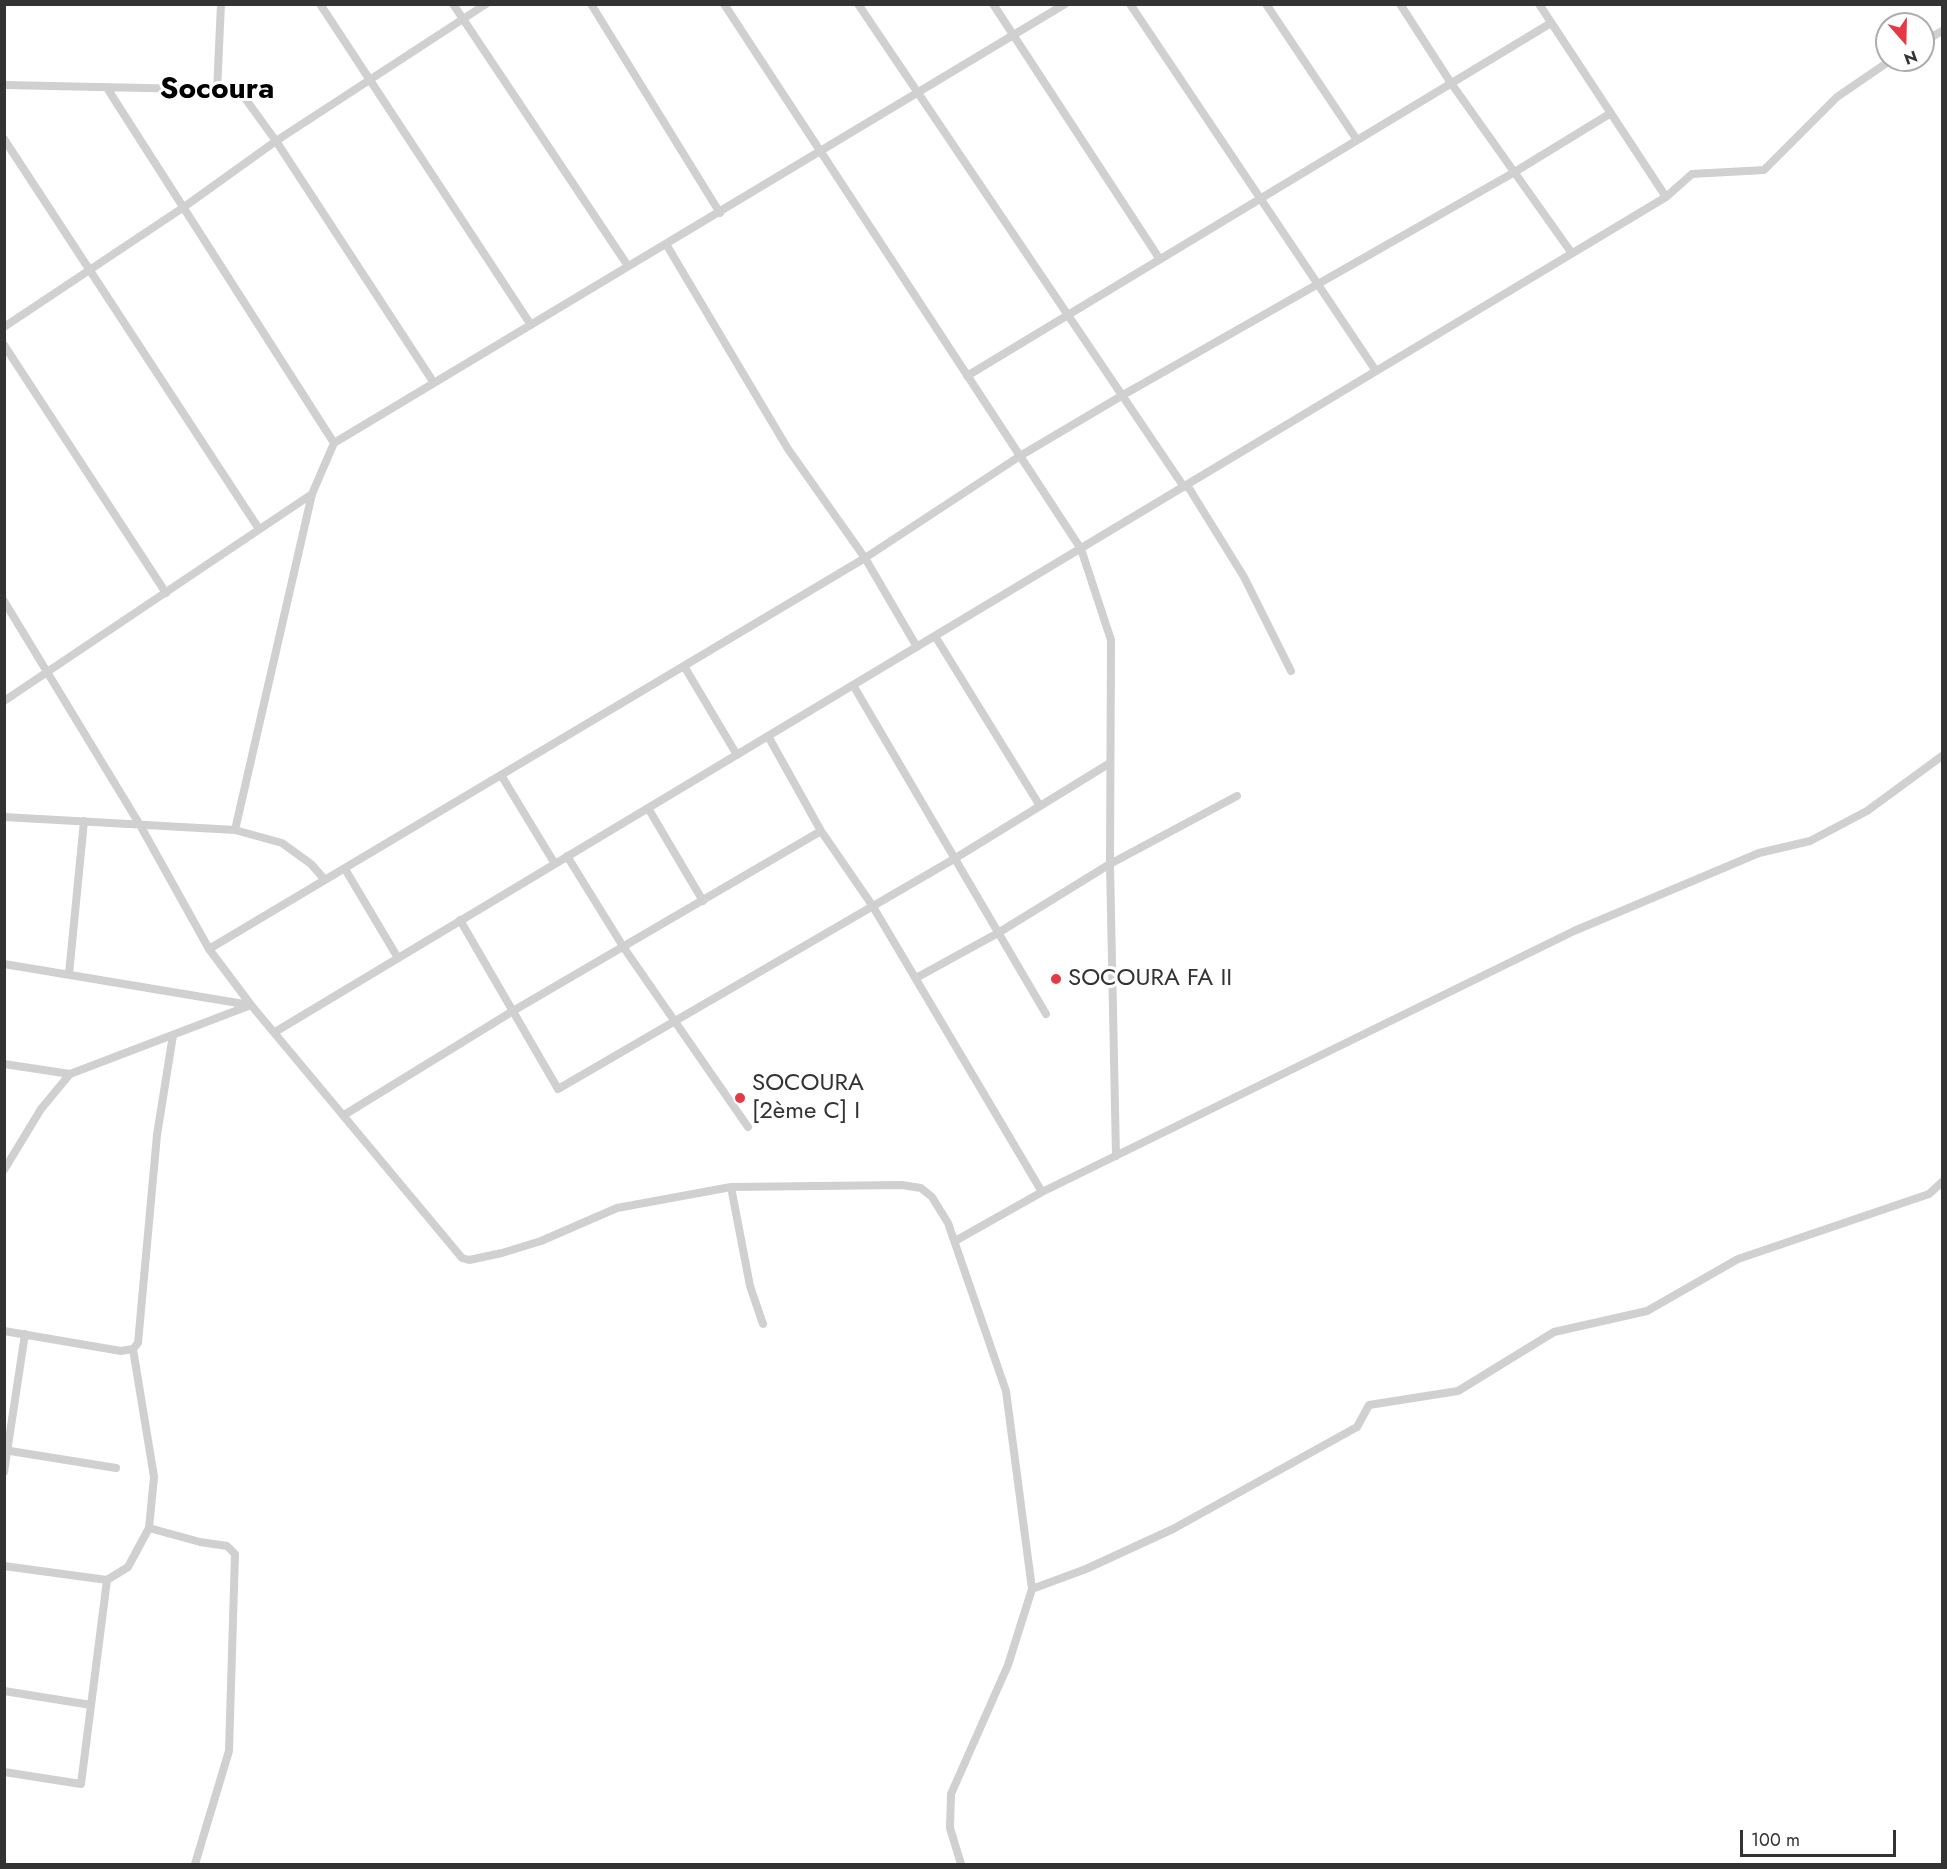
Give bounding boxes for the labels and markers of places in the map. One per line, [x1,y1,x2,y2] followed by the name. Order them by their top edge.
[1068,965,1232,993] place label: SOCOURA FA II
[1049,972,1063,986] marker: SOCOURA FA II
[752,1070,864,1126] place label: SOCOURA [2ème C] I
[733,1091,747,1105] marker: SOCOURA [2ème C] I

